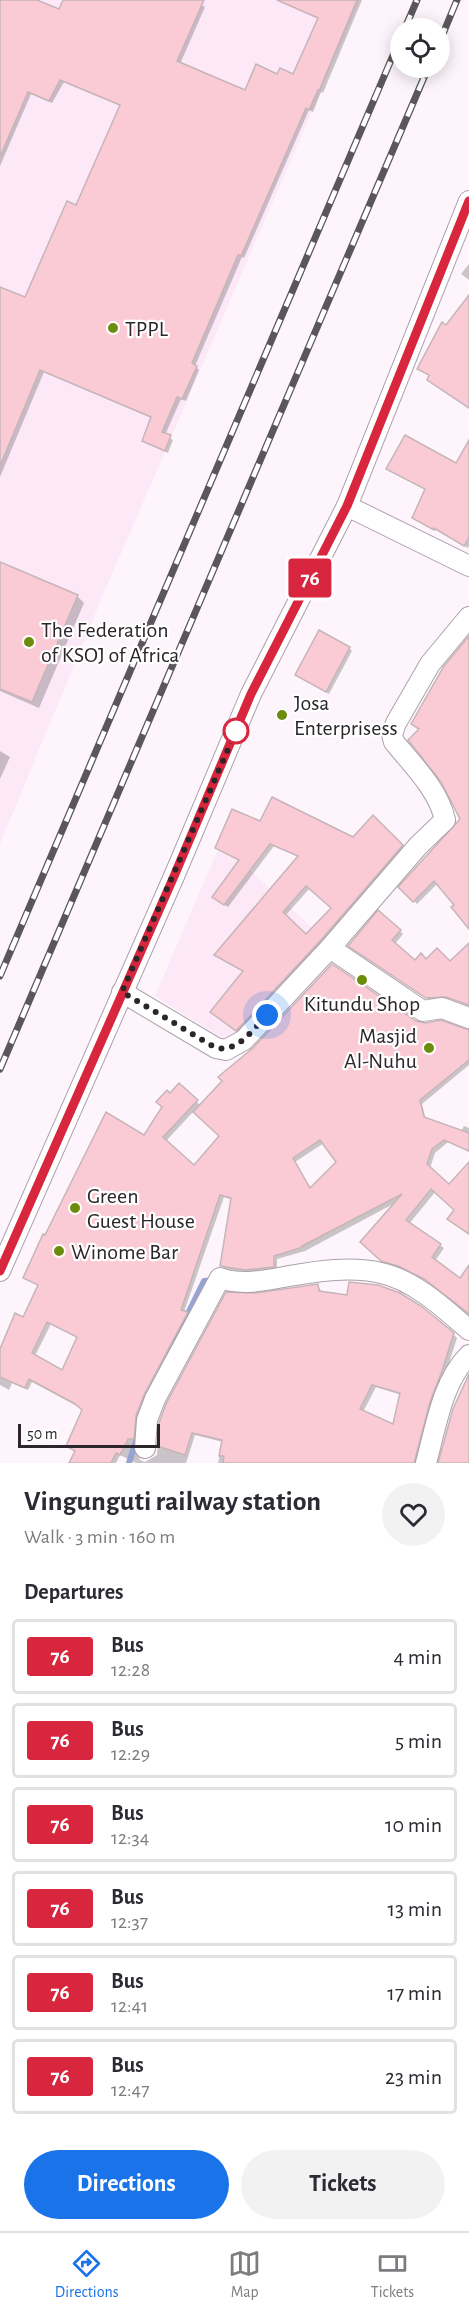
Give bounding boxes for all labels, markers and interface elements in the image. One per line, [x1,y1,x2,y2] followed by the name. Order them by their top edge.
[390,18,450,78] map controls
[390,18,450,78] button: locate
[125,318,169,340] place label: TPPL
[106,321,120,335] marker: TPPL
[283,558,337,598] line badge: 76
[300,568,320,589] text: 76
[41,619,179,666] place label: The Federation of KSOJ of Africa
[22,635,36,649] marker: The Federation of KSOJ of Africa
[294,692,398,739] place label: Josa Enterprisess
[275,708,289,722] marker: Josa Enterprisess
[223,718,249,744] unlabelled marker
[355,973,369,987] marker: Kitundu Shop
[304,993,420,1015] place label: Kitundu Shop
[252,1000,282,1030] your location
[344,1025,417,1072] place label: Masjid Al-Nuhu
[422,1041,436,1055] marker: Masjid Al-Nuhu
[87,1185,195,1232] place label: Green Guest House
[68,1201,82,1215] marker: Green Guest House
[71,1241,178,1263] place label: Winome Bar
[52,1244,66,1258] marker: Winome Bar
[18,1421,160,1448] scale bar
[27,1426,58,1442] text: 50 m
[382,1483,445,1546] button: heart
[24,1488,321,1516] text: Vingunguti railway station
[24,1527,175,1547] text: Walk · 3 min · 160 m
[24,1581,124,1603] text: Departures
[111,1634,144,1656] text: Bus
[50,1646,70,1667] text: 76
[394,1646,442,1668] text: 4 min
[111,1660,150,1680] text: 12:28
[111,1718,144,1740] text: Bus
[50,1730,70,1751] text: 76
[395,1730,442,1752] text: 5 min
[111,1744,150,1764] text: 12:29
[111,1802,144,1824] text: Bus
[50,1814,70,1835] text: 76
[385,1814,442,1836] text: 10 min
[111,1828,149,1848] text: 12:34
[111,1886,144,1908] text: Bus
[50,1898,70,1919] text: 76
[387,1898,442,1920] text: 13 min
[111,1912,148,1932] text: 12:37
[111,1970,144,1992] text: Bus
[50,1982,70,2003] text: 76
[387,1982,442,2004] text: 17 min
[111,1996,148,2016] text: 12:41
[111,2054,144,2076] text: Bus
[50,2066,70,2087] text: 76
[385,2066,442,2088] text: 23 min
[111,2080,150,2100] text: 12:47
[24,2150,229,2219] button: Directions
[241,2150,445,2219] button: Tickets
[55,2247,119,2302] tab: Directions
[228,2247,261,2302] tab: Map
[371,2247,414,2302] tab: Tickets

